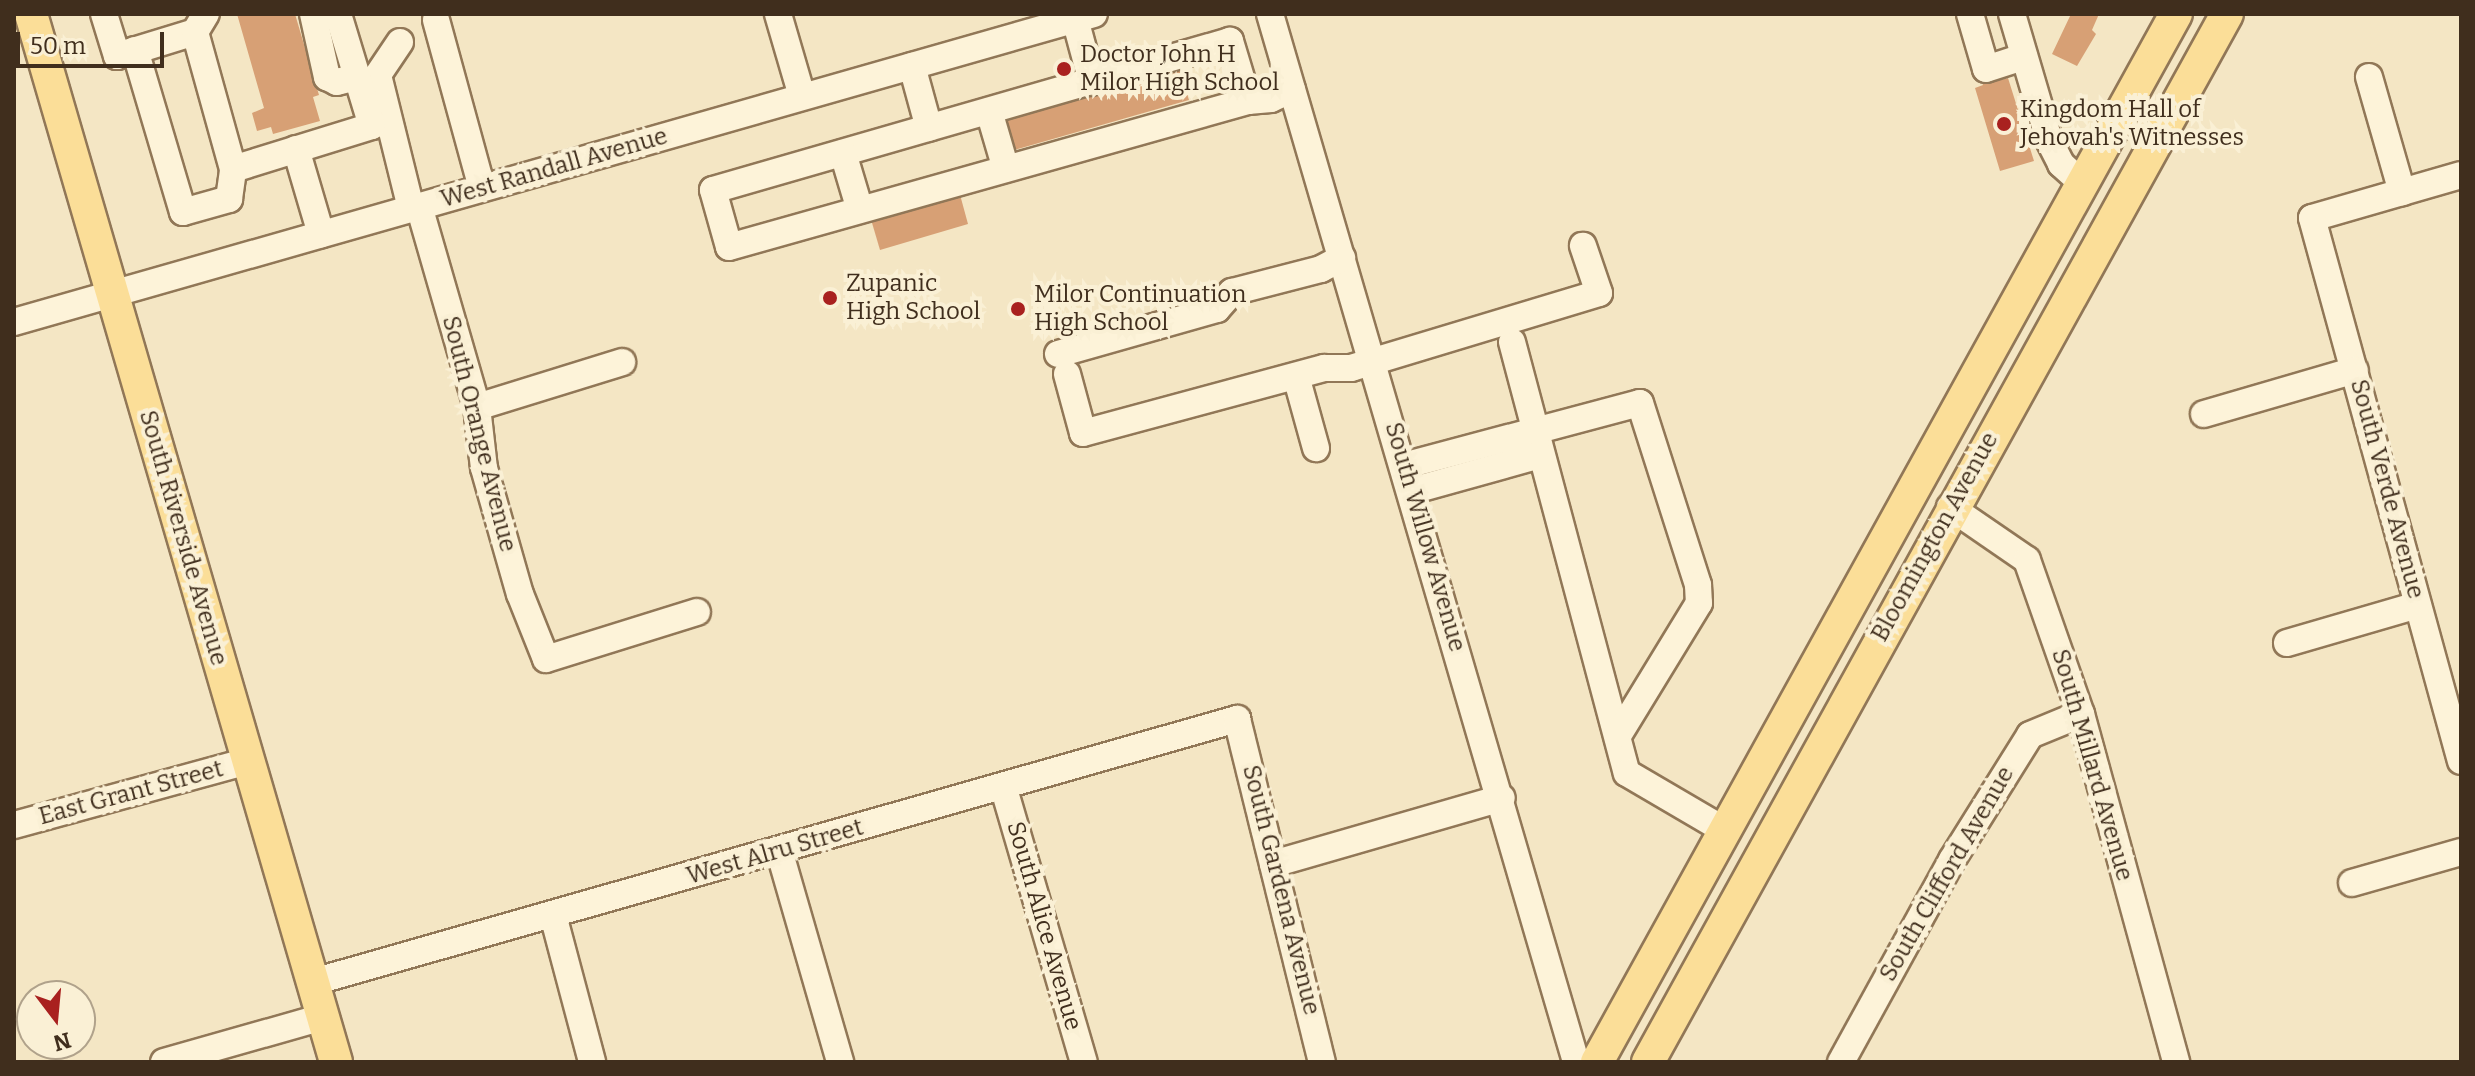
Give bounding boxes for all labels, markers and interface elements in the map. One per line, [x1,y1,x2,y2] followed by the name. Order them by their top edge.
[20,16,168,66] scale bar
[30,32,86,60] text: 50 m
[1080,41,1279,97] place label: Doctor John H Milor High School
[1055,60,1073,78] marker: Doctor John H Milor High School
[2020,96,2244,152] place label: Kingdom Hall of Jehovah's Witnesses
[1995,115,2013,133] marker: Kingdom Hall of Jehovah's Witnesses
[437,122,671,214] street label: West Randall Avenue
[846,270,980,326] place label: Zupanic High School
[1034,281,1246,337] place label: Milor Continuation High School
[821,289,839,307] marker: Zupanic High School
[1009,300,1027,318] marker: Milor Continuation High School
[436,313,522,555] street label: South Orange Avenue
[2344,376,2430,602] street label: South Verde Avenue
[133,407,233,669] street label: South Riverside Avenue
[1378,419,1472,655] street label: South Willow Avenue
[1866,427,2004,647] street label: Bloomington Avenue
[2045,646,2139,884] street label: South Millard Avenue
[36,755,226,831] street label: East Grant Street
[1236,762,1326,1018] street label: South Gardena Avenue
[1874,762,2020,986] street label: South Clifford Avenue
[683,813,867,891] street label: West Alru Street
[1000,818,1088,1034] street label: South Alice Avenue
[16,980,96,1060] north arrow
[50,1026,74,1057] text: N

